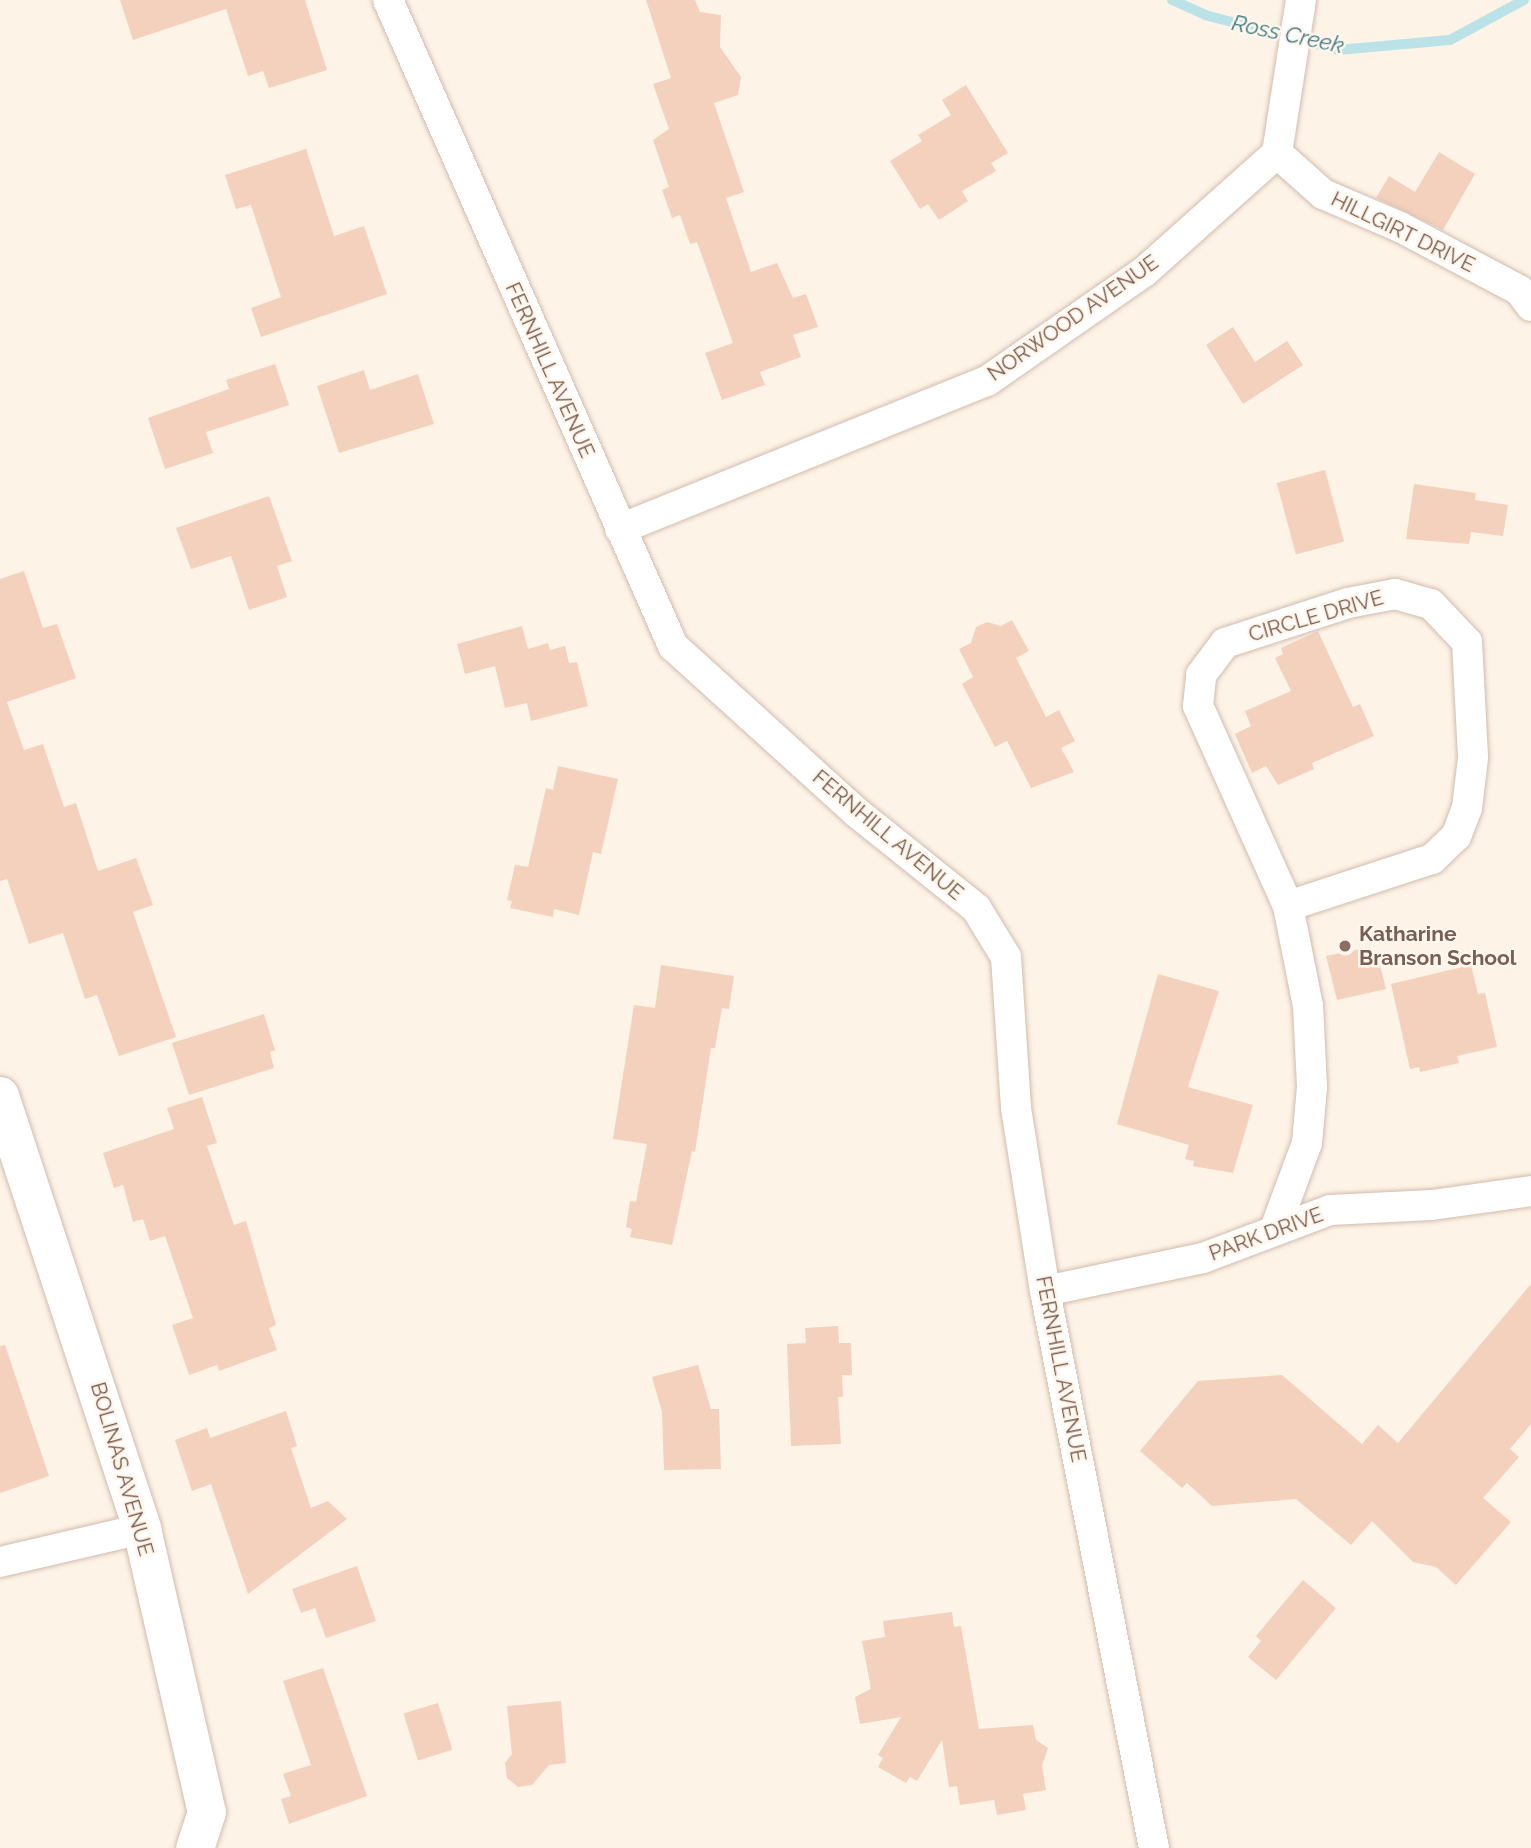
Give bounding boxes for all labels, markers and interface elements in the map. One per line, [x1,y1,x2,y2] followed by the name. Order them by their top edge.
[1229,9,1347,59] water label: Ross Creek
[1327,186,1479,278] street label: HILLGIRT DRIVE
[982,249,1164,387] street label: NORWOOD AVENUE
[500,278,600,462] street label: FERNHILL AVENUE
[1246,585,1386,647] street label: CIRCLE DRIVE
[807,764,969,906] street label: FERNHILL AVENUE
[1359,921,1516,971] place label: Katharine Branson School
[1337,938,1353,954] marker: Katharine Branson School
[1205,1202,1327,1266] street label: PARK DRIVE
[1030,1273,1092,1465] street label: FERNHILL AVENUE
[85,1379,159,1559] street label: BOLINAS AVENUE

